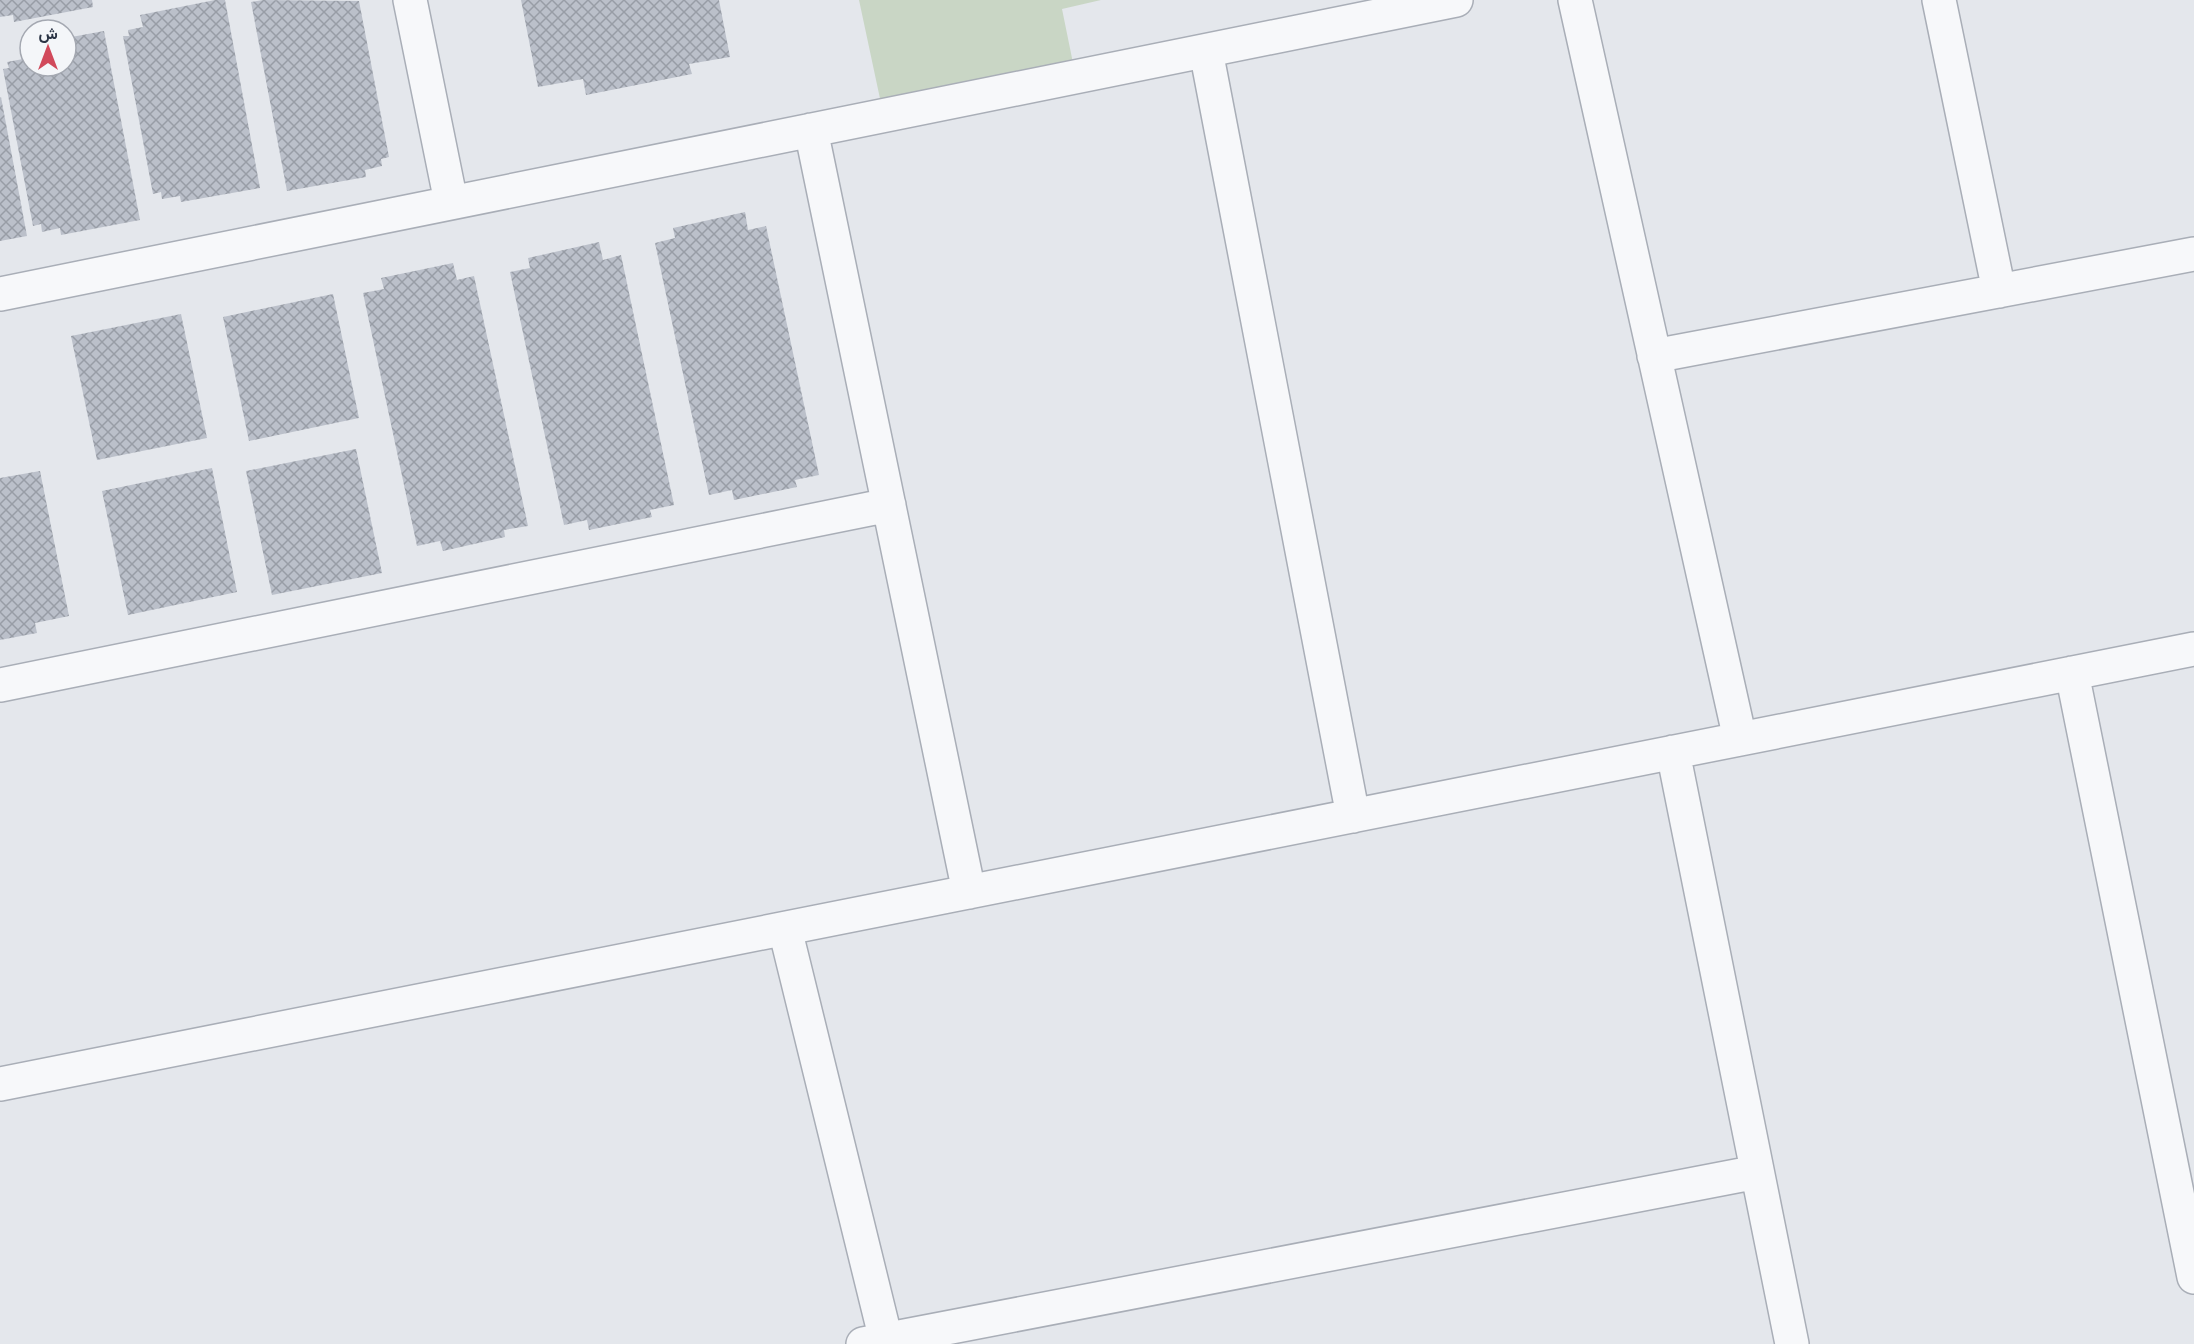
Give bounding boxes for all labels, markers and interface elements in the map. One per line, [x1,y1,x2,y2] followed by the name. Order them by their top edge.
[18,18,78,78] north arrow
[38,23,58,43] text: ش

